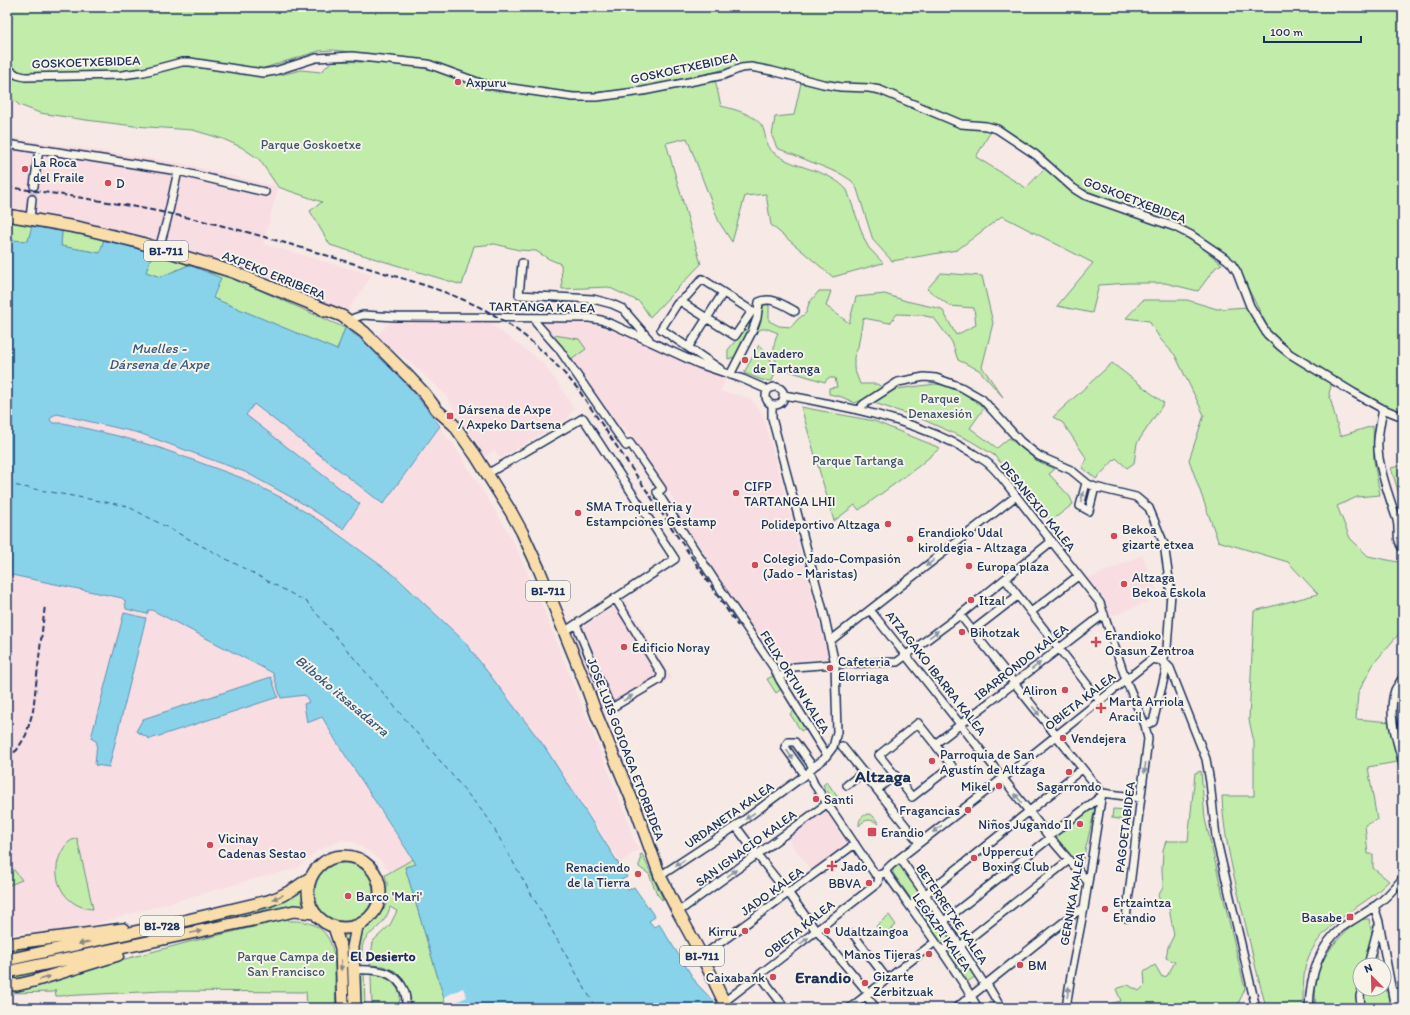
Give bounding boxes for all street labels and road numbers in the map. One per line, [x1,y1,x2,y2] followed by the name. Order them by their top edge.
[629,49,740,87] street label: GOSKOETXEBIDEA
[31,53,141,71] street label: GOSKOETXEBIDEA
[1081,173,1189,227] street label: GOSKOETXEBIDEA
[144,241,188,261] road number: BI-711
[220,247,329,303] street label: AXPEKO ERRIBERA
[489,299,596,315] street label: TARTANGA KALEA
[997,458,1079,555] street label: DESANEXIO KALEA
[526,581,570,601] road number: BI-711
[883,608,990,739] street label: ATZAGAKO IBARRA KALEA
[971,620,1071,703] street label: IBARRONDO KALEA
[757,628,833,737] street label: FELIX ORTUN KALEA
[584,656,668,843] street label: JOSE LUIS GOIOAGA ETORBIDEA
[1042,668,1119,733] street label: OBIETA KALEA
[682,778,777,851] street label: URDANETA KALEA
[1112,780,1138,874] street label: PAGOETABIDEA
[693,806,800,890] street label: SAN IGNACIO KALEA
[1056,850,1088,947] street label: GERNIKA KALEA
[913,861,991,968] street label: BETERRETXE KALEA
[738,863,807,919] street label: JADO KALEA
[909,890,975,975] street label: LEGAZPI KALEA
[761,896,838,961] street label: OBIETA KALEA
[140,916,184,936] road number: BI-728
[680,946,724,966] road number: BI-711

